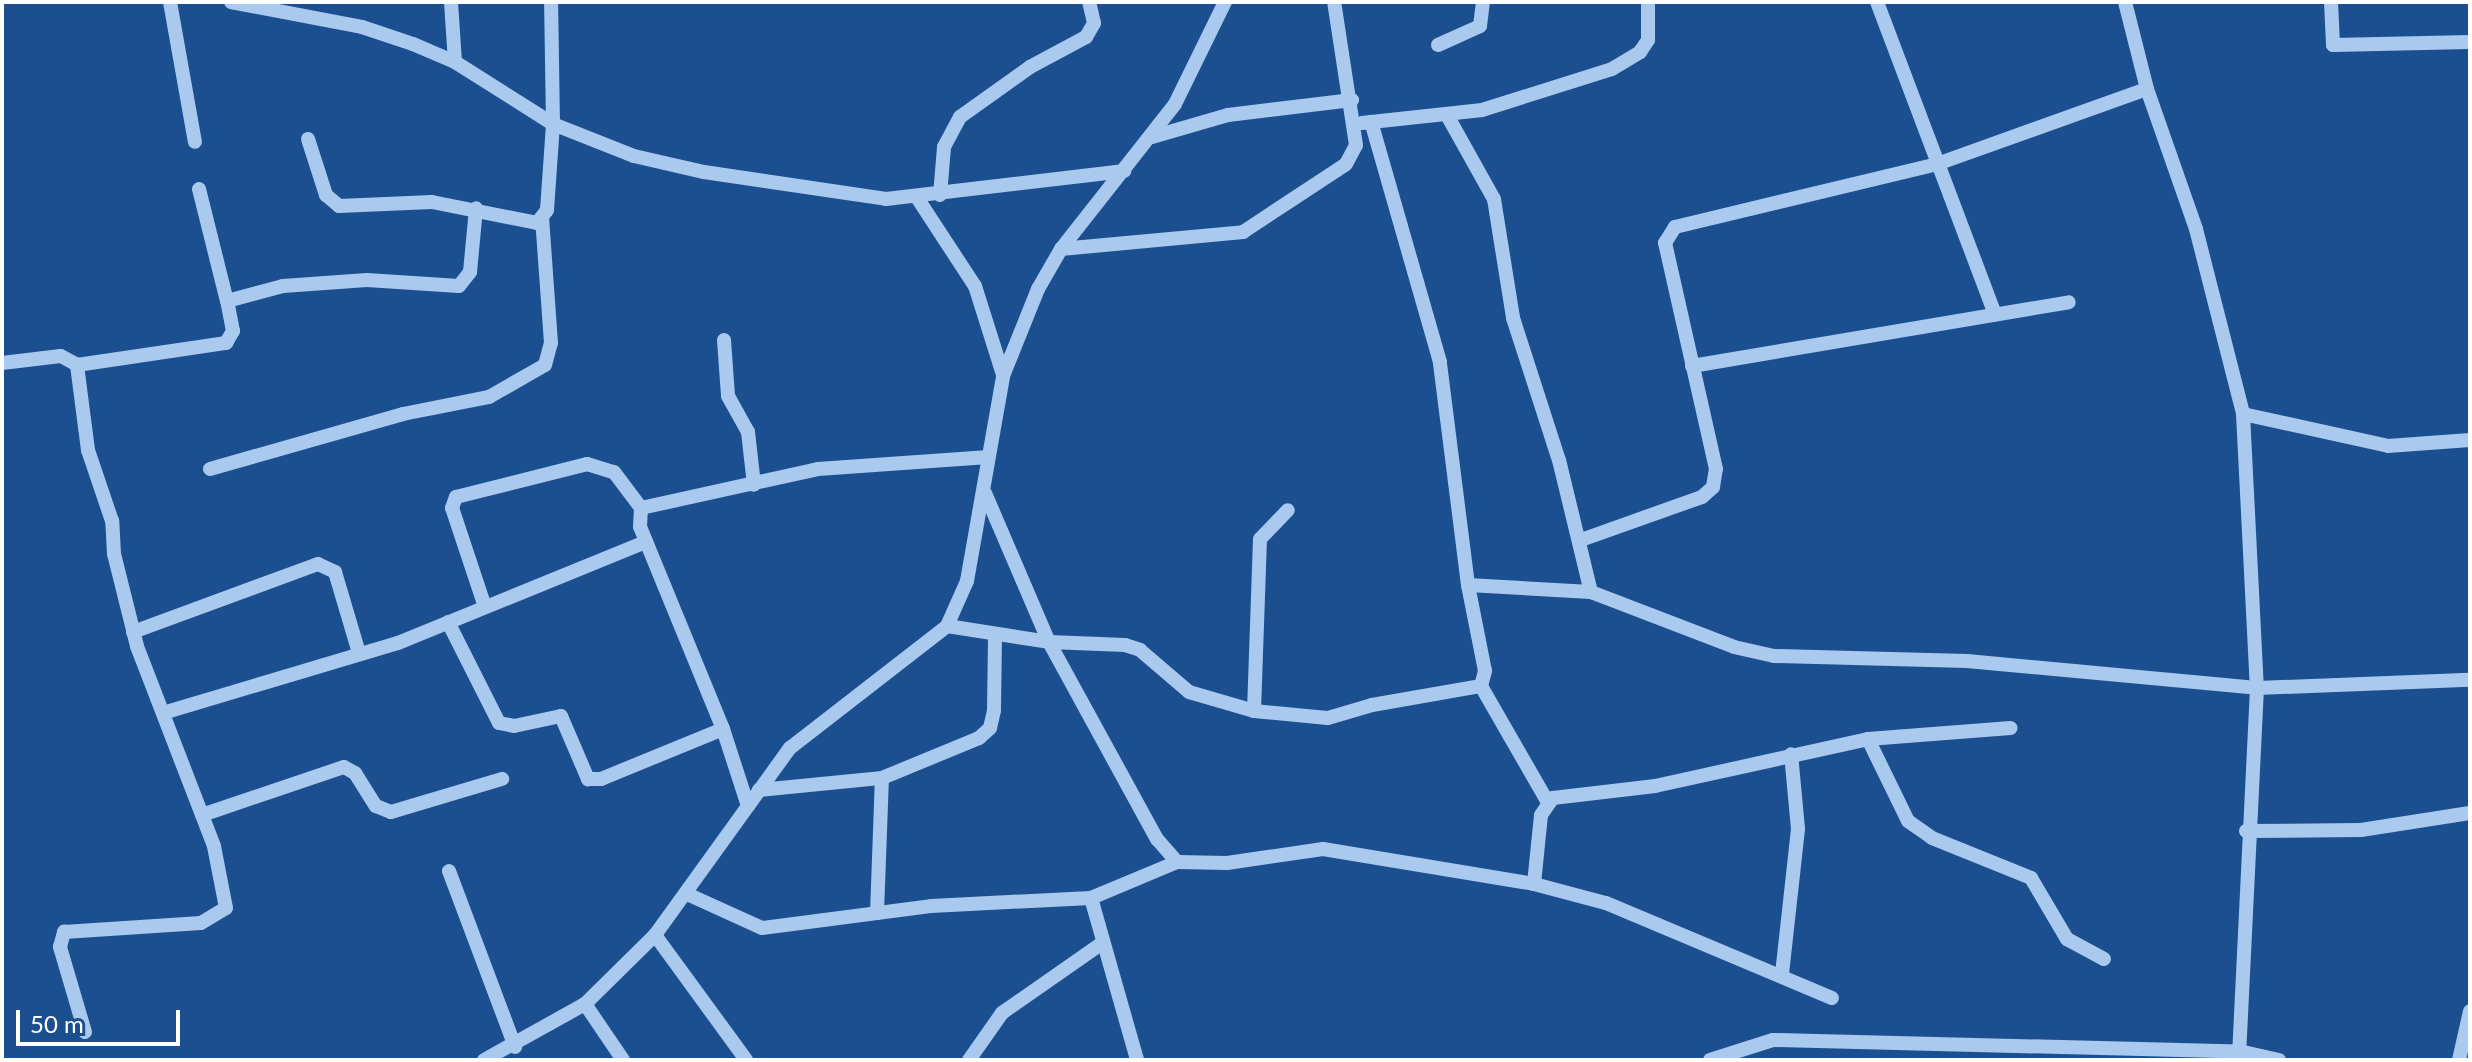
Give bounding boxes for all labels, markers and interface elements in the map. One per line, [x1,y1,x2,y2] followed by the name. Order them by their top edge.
[20,994,184,1044] scale bar
[30,1009,84,1038] text: 50 m

